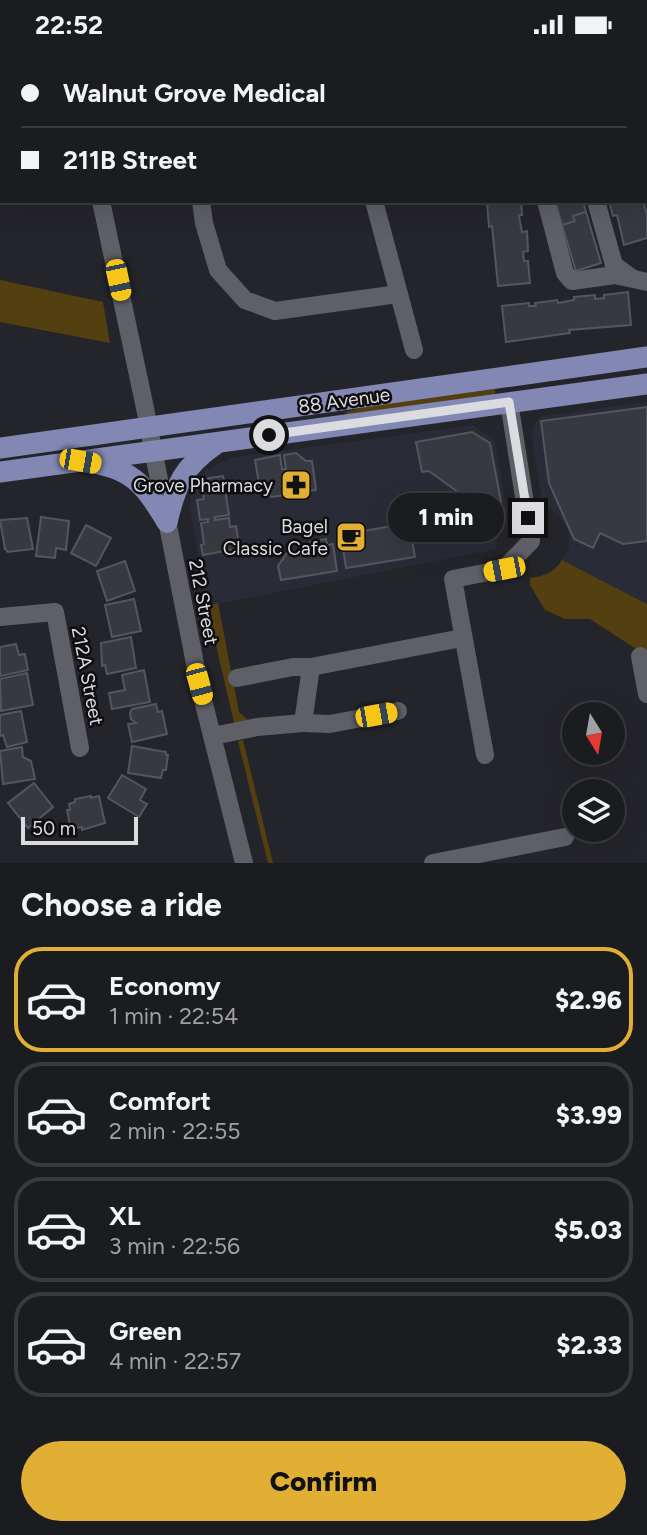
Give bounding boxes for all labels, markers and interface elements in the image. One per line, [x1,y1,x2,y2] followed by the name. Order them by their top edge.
[35,9,103,41] text: 22:52
[63,77,326,109] text: Walnut Grove Medical
[63,144,197,176] text: 211B Street
[104,257,133,303] car
[297,383,391,418] street label: 88 Avenue
[253,419,285,451] route start
[58,447,103,475] car
[279,468,313,502] pharmacy icon: Grove Pharmacy
[133,474,273,497] place label: Grove Pharmacy
[388,493,504,543] callout: 1 min
[512,502,544,534] route end
[419,503,473,531] text: 1 min
[223,515,328,560] place label: Bagel Classic Cafe
[334,520,368,554] cafe icon: Bagel Classic Cafe
[482,555,527,583] car
[184,557,223,647] street label: 212 Street
[67,625,108,727] street label: 212A Street
[184,661,215,707] car
[354,701,399,729] car
[562,702,625,765] north arrow
[562,702,625,842] map controls
[562,779,625,842] button: layers
[21,814,138,846] scale bar
[32,817,76,840] text: 50 m
[21,886,222,924] text: Choose a ride
[25,968,88,1031] icon: car
[109,970,221,1002] text: Economy
[555,984,622,1016] text: $2.96
[109,1002,238,1030] text: 1 min · 22:54
[25,1083,88,1146] icon: car
[109,1085,211,1117] text: Comfort
[556,1099,622,1131] text: $3.99
[109,1117,240,1145] text: 2 min · 22:55
[25,1198,88,1261] icon: car
[109,1200,141,1232] text: XL
[554,1214,622,1246] text: $5.03
[109,1232,240,1260] text: 3 min · 22:56
[25,1313,88,1376] icon: car
[109,1315,182,1347] text: Green
[556,1329,622,1361] text: $2.33
[109,1347,241,1375] text: 4 min · 22:57
[21,1441,626,1521] button: Confirm

